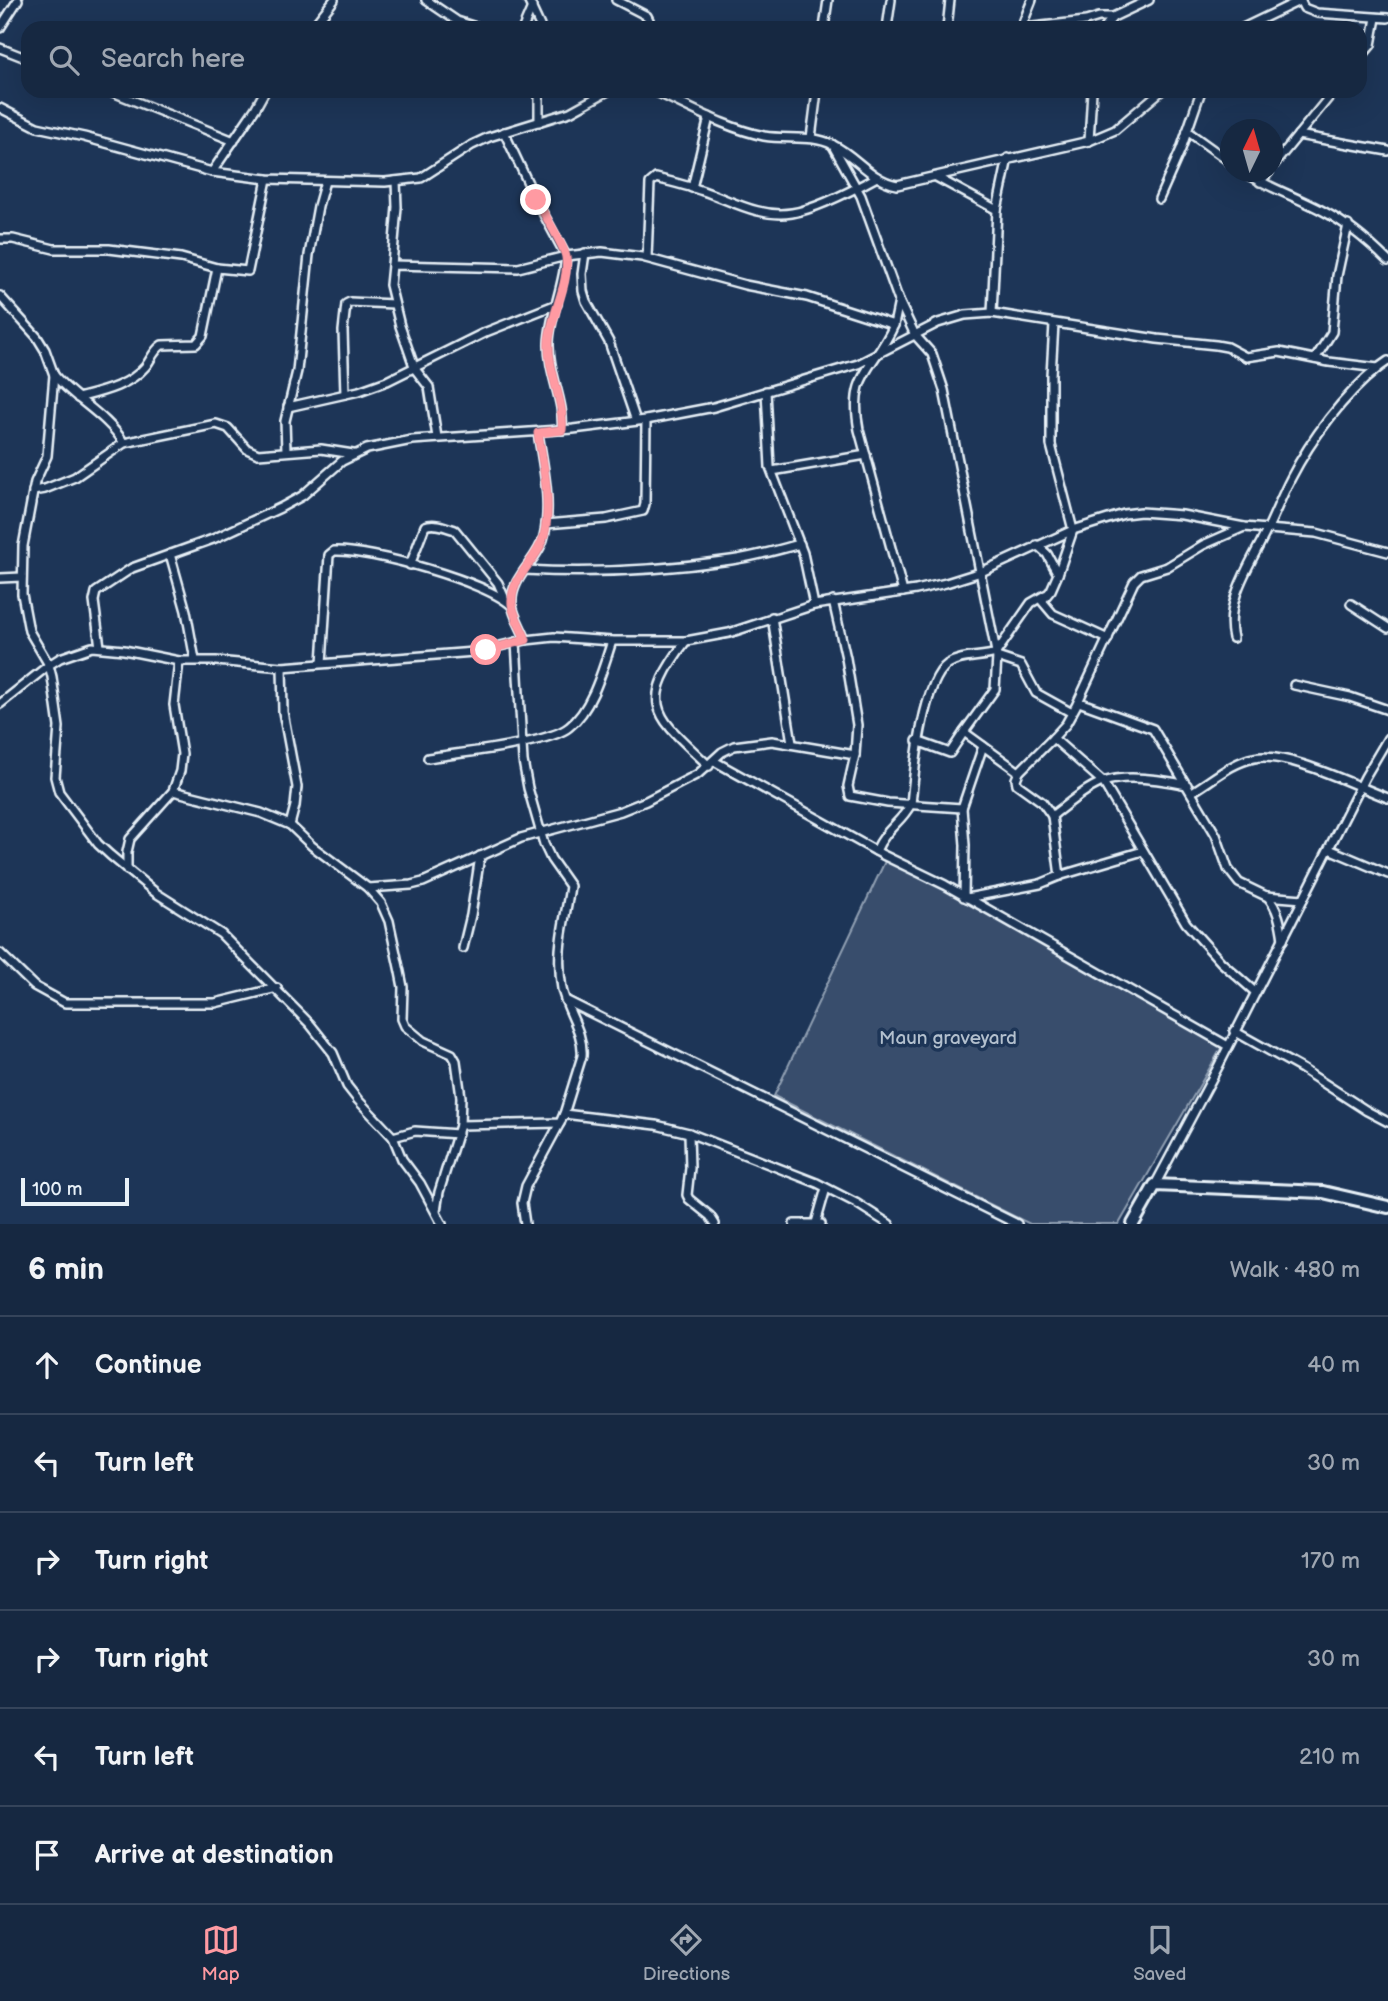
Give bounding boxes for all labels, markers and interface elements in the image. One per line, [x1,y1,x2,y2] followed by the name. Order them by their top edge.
[21,21,1367,98] search box
[45,41,83,79] icon: search
[101,44,245,75] text: Search here
[1220,119,1283,182] north arrow
[520,184,551,215] route end
[470,634,501,665] route start
[879,1027,1017,1050] park label: Maun graveyard
[21,1175,130,1207] scale bar
[32,1178,83,1201] text: 100 m
[28,1252,104,1288] text: 6 min
[1230,1256,1360,1284] text: Walk · 480 m
[28,1346,66,1384] icon: ahead
[95,1350,202,1381] text: Continue
[1307,1351,1360,1379] text: 40 m
[28,1444,66,1482] icon: left
[95,1448,194,1479] text: Turn left
[1307,1449,1360,1477] text: 30 m
[28,1542,66,1580] icon: right
[95,1546,208,1577] text: Turn right
[1301,1547,1360,1575] text: 170 m
[28,1640,66,1678] icon: right
[95,1644,208,1675] text: Turn right
[1307,1645,1360,1673] text: 30 m
[28,1738,66,1776] icon: left
[95,1742,194,1773] text: Turn left
[1299,1743,1360,1771] text: 210 m
[28,1836,66,1874] icon: arrive
[95,1840,334,1871] text: Arrive at destination
[202,1921,240,1986] tab: Map
[643,1921,730,1986] tab: Directions
[1133,1921,1186,1986] tab: Saved

